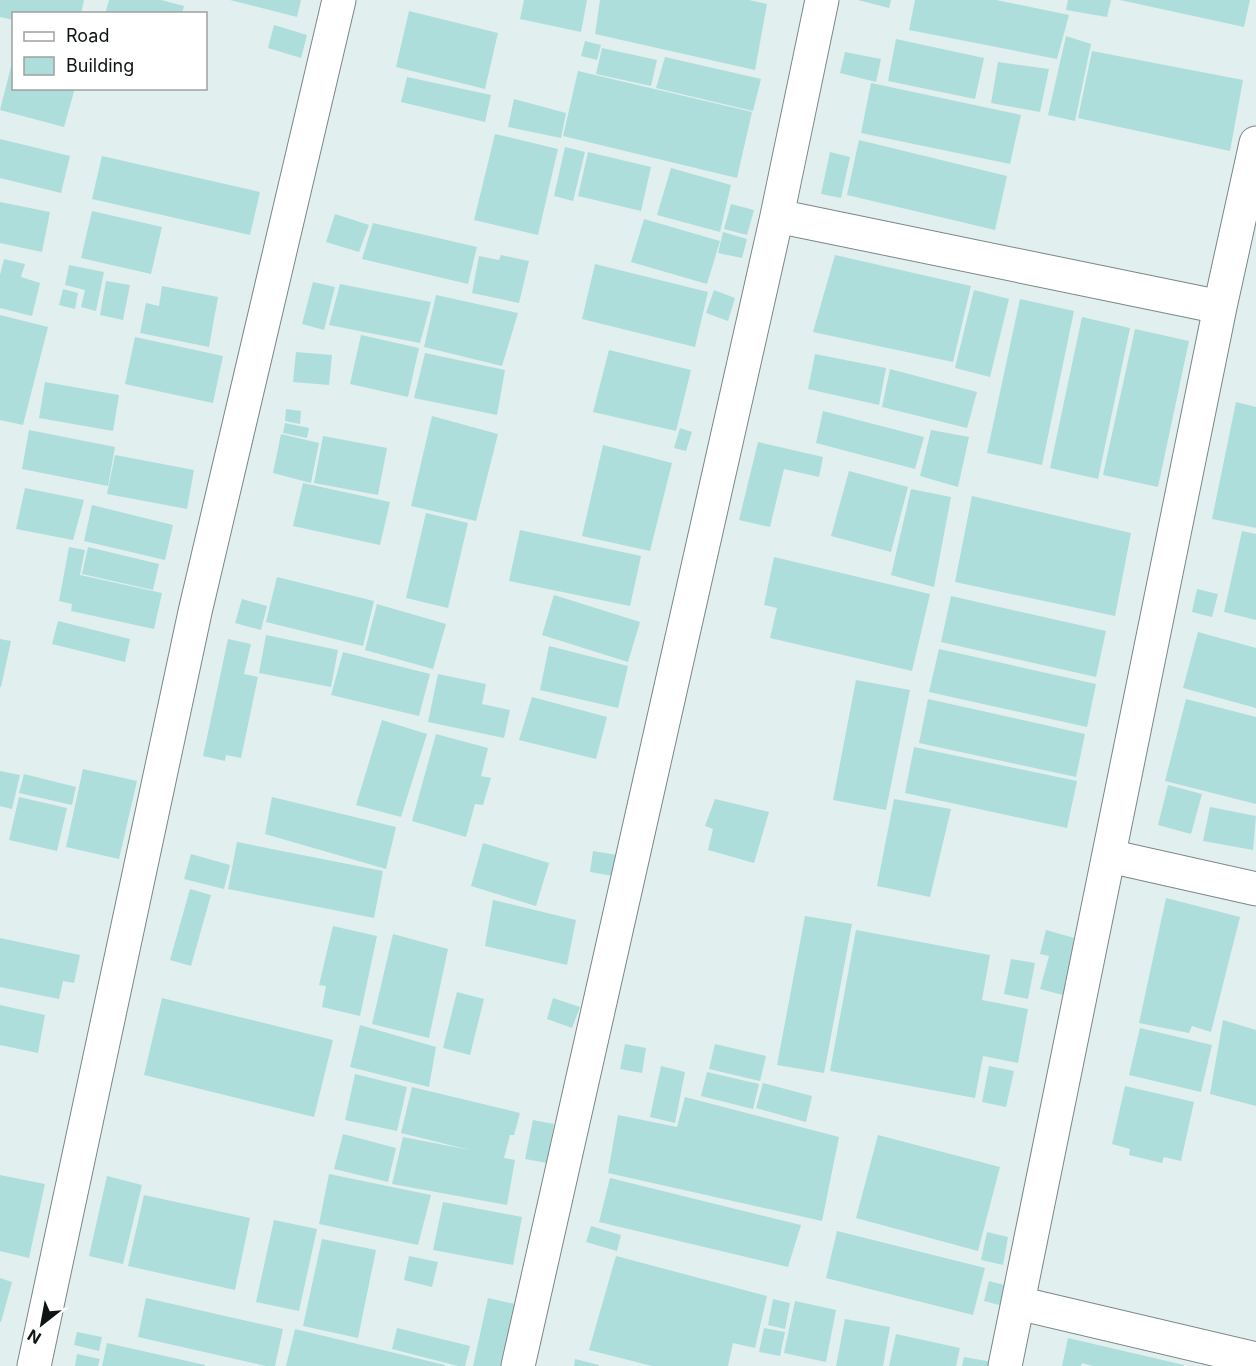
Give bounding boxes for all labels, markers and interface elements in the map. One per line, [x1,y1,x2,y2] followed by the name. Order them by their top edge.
[12,12,207,90] legend
[66,25,109,46] text: Road
[66,55,134,76] text: Building
[12,1294,72,1354] north arrow
[24,1325,45,1349] text: N

